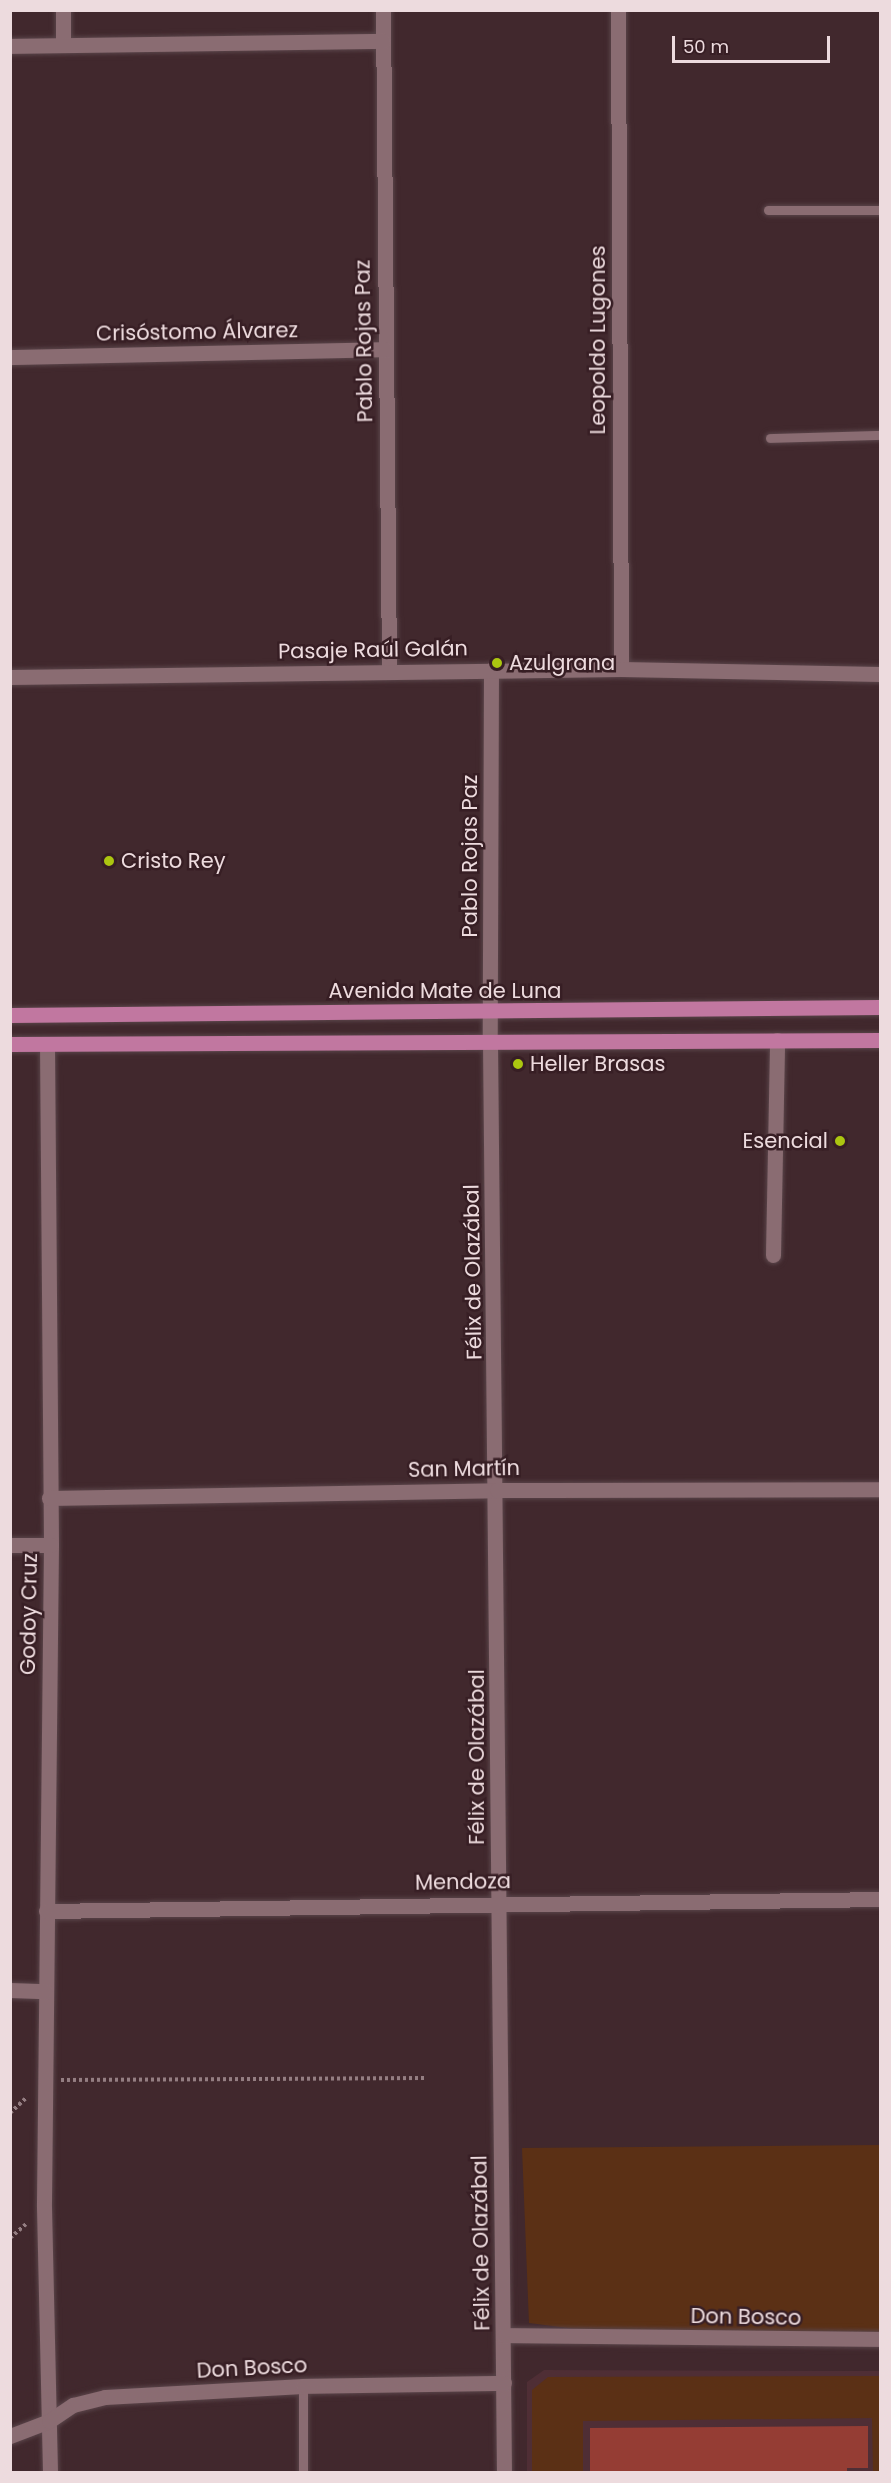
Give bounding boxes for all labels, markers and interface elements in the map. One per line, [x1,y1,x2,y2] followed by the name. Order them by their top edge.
[675,24,832,62] scale bar
[683,34,729,59] text: 50 m
[585,245,611,435] street label: Leopoldo Lugones
[350,259,378,423] street label: Pablo Rojas Paz
[96,318,298,346] street label: Crisóstomo Álvarez
[278,636,468,664] street label: Pasaje Raúl Galán
[509,650,615,676] place label: Azulgrana
[490,656,504,670] marker: Azulgrana
[457,775,483,937] street label: Pablo Rojas Paz
[121,848,225,874] place label: Cristo Rey
[102,854,116,868] marker: Cristo Rey
[328,978,562,1004] street label: Avenida Mate de Luna
[530,1051,665,1077] place label: Heller Brasas
[511,1057,525,1071] marker: Heller Brasas
[743,1128,828,1154] place label: Esencial
[833,1134,847,1148] marker: Esencial
[459,1184,487,1360] street label: Félix de Olazábal
[408,1455,520,1483] street label: San Martín
[15,1553,43,1675] street label: Godoy Cruz
[464,1669,490,1845] street label: Félix de Olazábal
[415,1869,511,1895] street label: Mendoza
[467,2155,495,2331] street label: Félix de Olazábal
[690,2303,802,2331] street label: Don Bosco
[196,2353,308,2383] street label: Don Bosco

